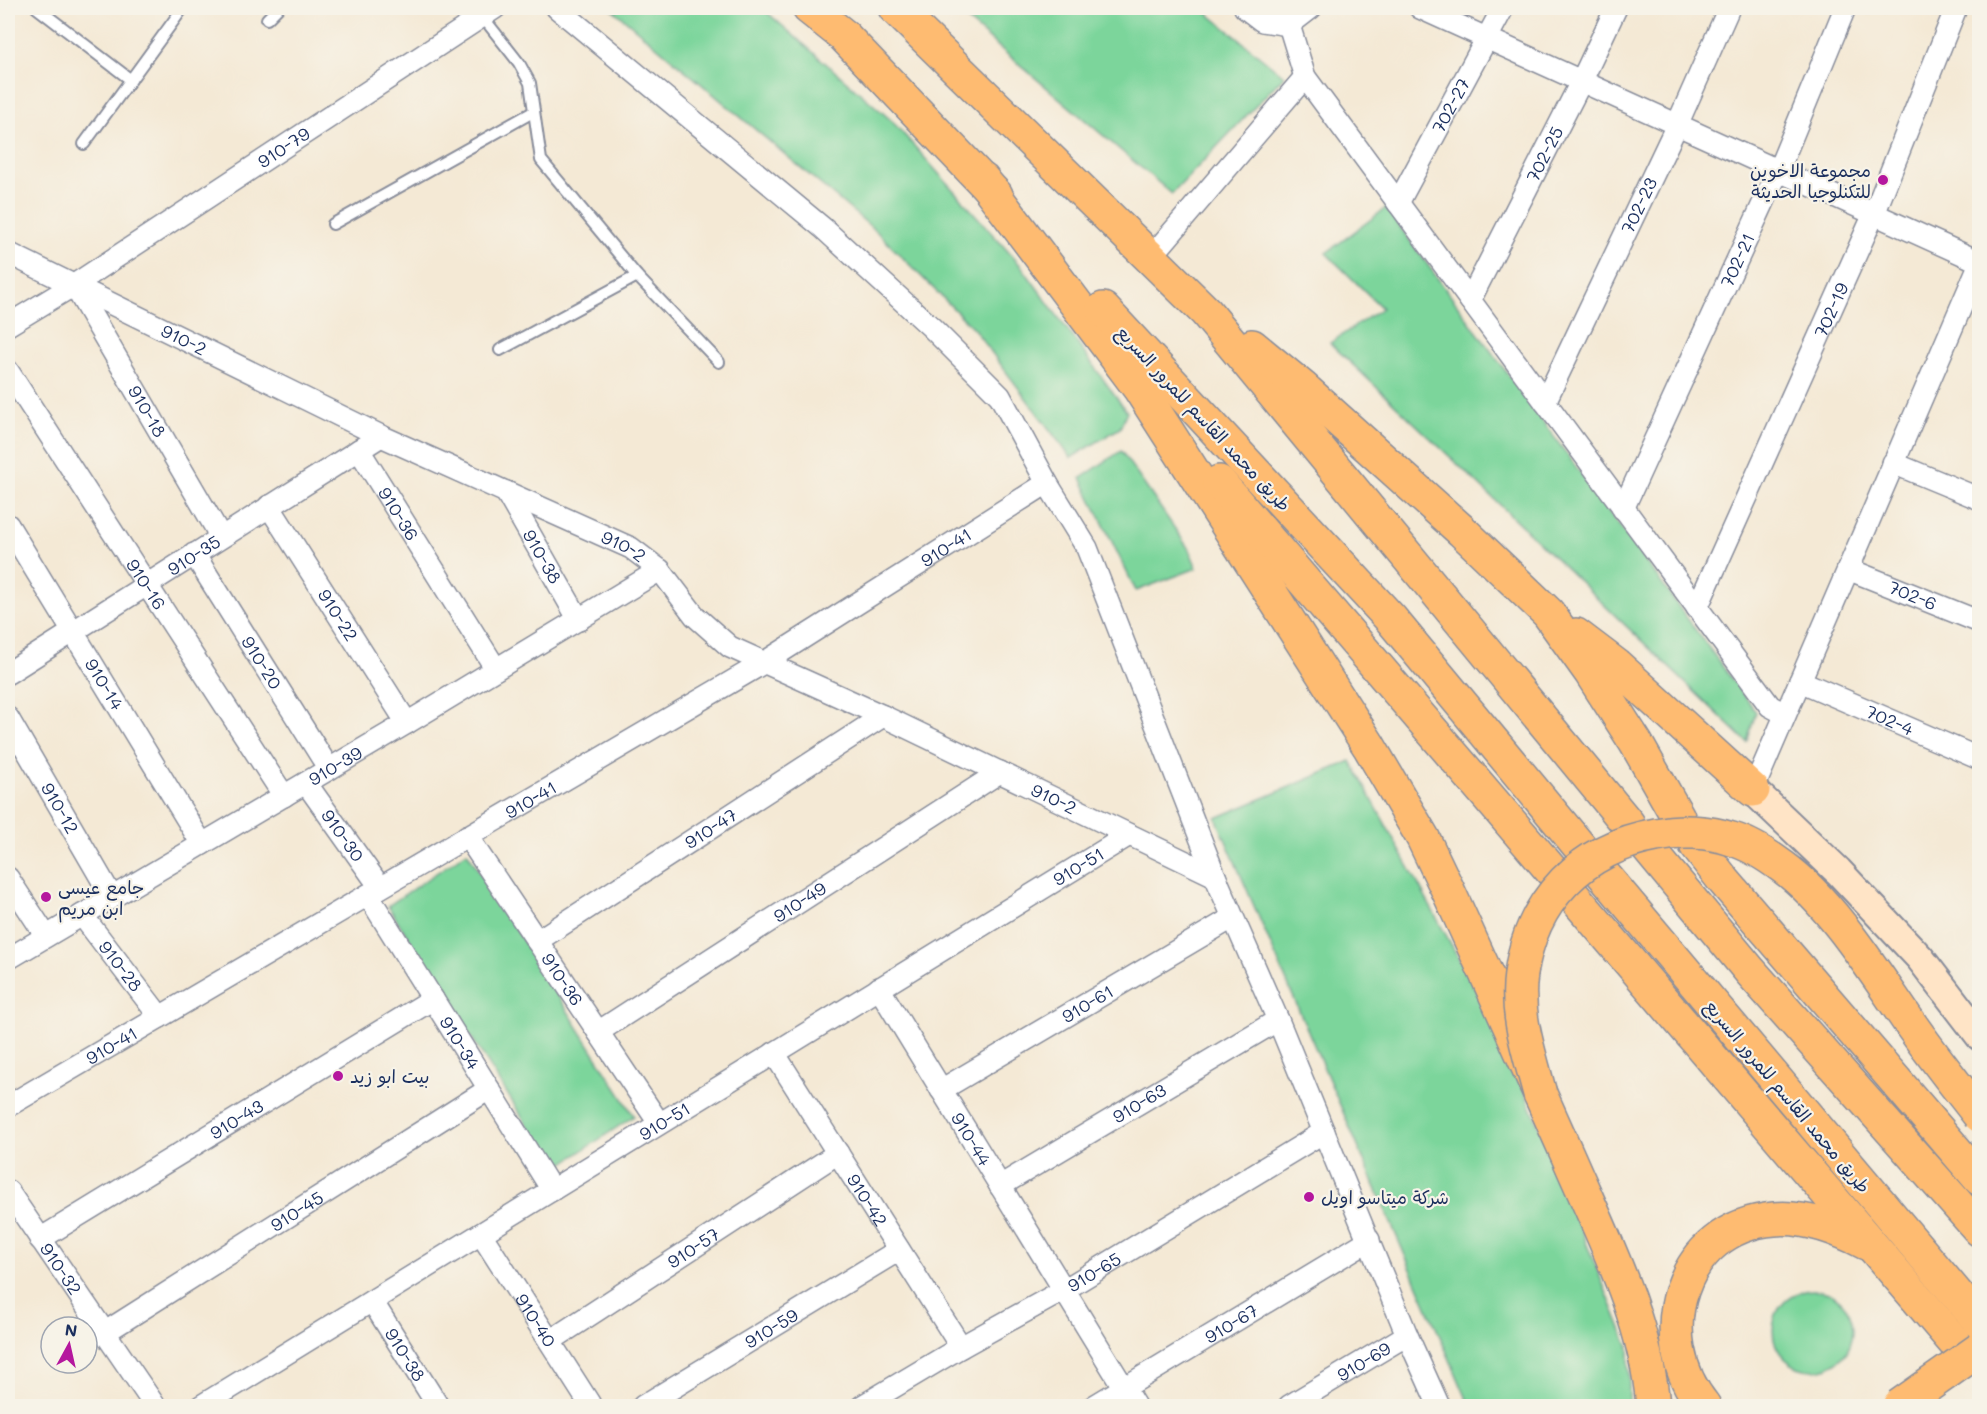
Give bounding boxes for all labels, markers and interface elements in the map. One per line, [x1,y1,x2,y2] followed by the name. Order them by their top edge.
[1426,74,1475,137] street label: 702-27
[253,121,315,173] street label: 910-79
[1520,122,1569,186] street label: 702-25
[1750,158,1871,203] place label: مجموعة الاخوين للتكنلوجيا الحديثة
[1615,173,1662,237] street label: 702-23
[1876,173,1890,187] marker: مجموعة الاخوين للتكنلوجيا الحديثة
[1714,229,1760,291] street label: 702-21
[1808,278,1854,341] street label: 702-19
[157,318,211,361] street label: 910-2
[1109,320,1297,518] street label: طريق محمد القاسم للمرور السريع
[123,381,172,442] street label: 910-18
[373,482,425,545] street label: 910-36
[916,522,976,572] street label: 910-41
[598,524,651,567] street label: 910-2
[518,525,568,588] street label: 910-38
[163,529,225,581] street label: 910-35
[121,554,172,614] street label: 910-16
[1885,575,1940,615] street label: 702-6
[313,584,364,646] street label: 910-22
[236,631,288,694] street label: 910-20
[80,654,130,714] street label: 910-14
[1863,699,1918,741] street label: 702-4
[304,740,367,791] street label: 910-39
[500,775,561,824] street label: 910-41
[1027,777,1081,820] street label: 910-2
[36,778,85,838] street label: 910-12
[680,802,741,854] street label: 910-47
[316,804,370,866] street label: 910-30
[1048,841,1108,891] street label: 910-51
[58,875,144,923] place label: جامع عيسى ابن مريم
[768,875,831,928] street label: 910-49
[39,890,53,904] marker: جامع عيسى ابن مريم
[94,935,148,996] street label: 910-28
[536,948,589,1010] street label: 910-36
[1057,979,1118,1028] street label: 910-61
[1698,994,1876,1200] street label: طريق محمد القاسم للمرور السريع
[434,1011,486,1074] street label: 910-34
[81,1021,142,1070] street label: 910-41
[350,1064,429,1088] place label: بيت ابو زيد
[331,1069,345,1083] marker: بيت ابو زيد
[1108,1078,1171,1128] street label: 910-63
[205,1094,268,1145] street label: 910-43
[634,1096,694,1146] street label: 910-51
[946,1108,997,1171] street label: 910-44
[842,1169,893,1231] street label: 910-42
[265,1185,328,1237] street label: 910-45
[1321,1185,1449,1209] place label: شركة ميتاسو اويل
[1302,1190,1316,1204] marker: شركة ميتاسو اويل
[662,1222,724,1273] street label: 910-57
[35,1238,87,1299] street label: 910-32
[1063,1246,1125,1297] street label: 910-65
[510,1289,562,1351] street label: 910-40
[1200,1298,1262,1349] street label: 910-67
[740,1302,803,1353] street label: 910-59
[39,1315,99,1375] north arrow
[64,1318,79,1341] text: N
[380,1323,431,1386] street label: 910-38
[1332,1335,1395,1387] street label: 910-69

